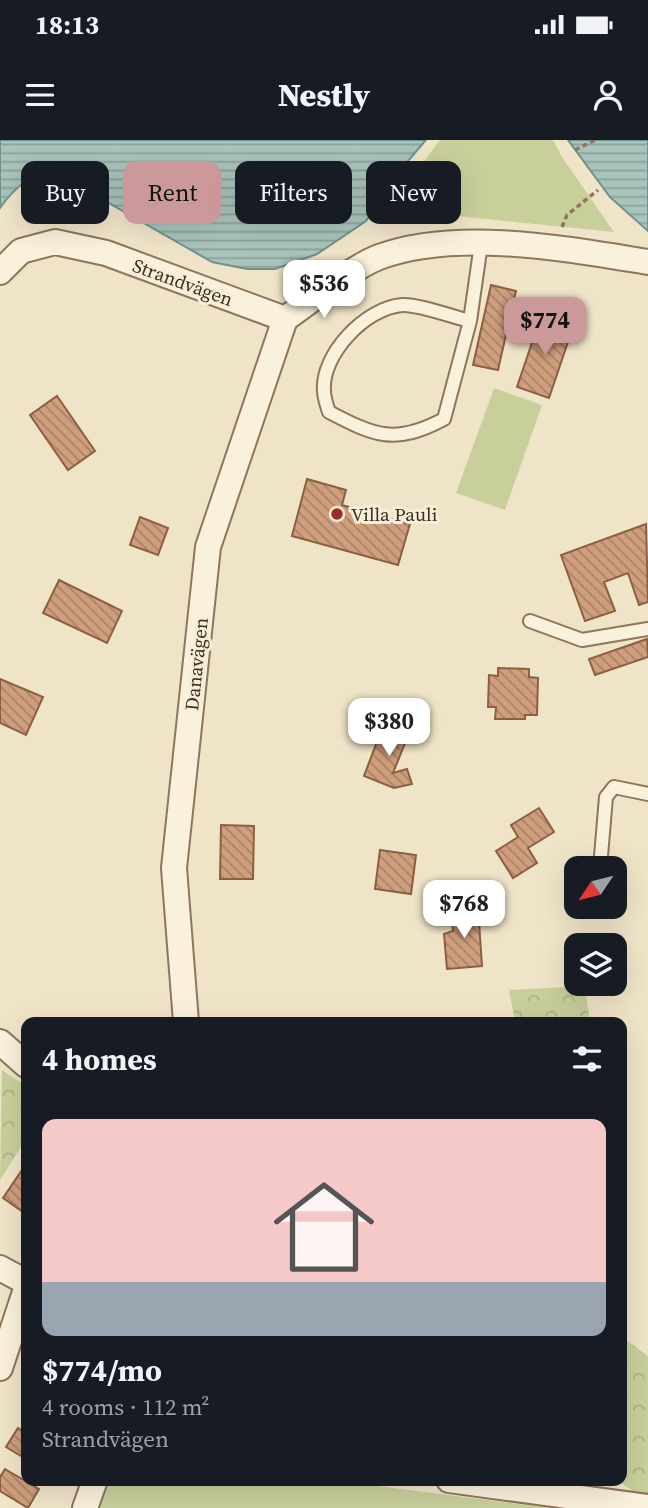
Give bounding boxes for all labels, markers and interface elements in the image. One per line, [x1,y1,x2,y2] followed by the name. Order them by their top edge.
[35,7,99,43] text: 18:13
[278,73,370,117] text: Nestly
[21,76,59,114] icon: menu
[589,76,627,114] icon: person
[21,161,109,224] chip: Buy
[123,161,221,224] chip: Rent
[235,161,352,224] chip: Filters
[366,161,461,224] chip: New
[129,252,237,312] street label: Strandvägen
[283,260,365,320] pin: $536
[299,267,349,299] text: $536
[504,298,586,357] pin: $774
[520,304,570,336] text: $774
[351,501,438,527] place label: Villa Pauli
[329,506,345,522] marker: Villa Pauli
[178,616,214,712] street label: Danavägen
[348,698,430,758] pin: $380
[364,705,414,737] text: $380
[564,856,626,919] north arrow
[564,856,627,996] map controls
[423,880,505,940] pin: $768
[439,887,489,919] text: $768
[564,933,627,996] button: layers
[42,1039,157,1080] text: 4 homes
[568,1040,606,1078] icon: filters
[261,1164,387,1290] icon: home
[42,1350,162,1391] text: $774/mo
[42,1391,209,1423] text: 4 rooms · 112 m²
[42,1423,169,1455] text: Strandvägen

